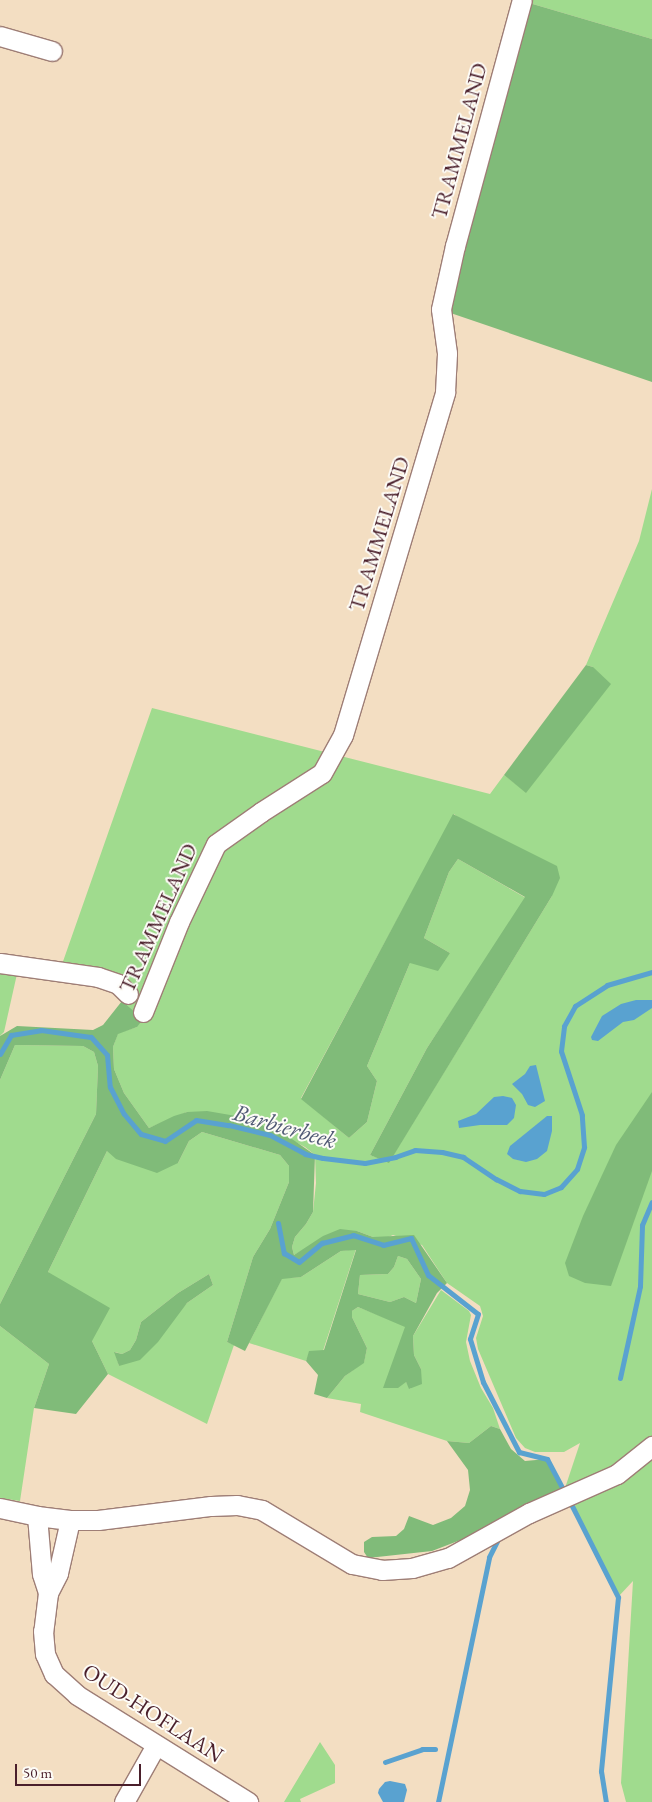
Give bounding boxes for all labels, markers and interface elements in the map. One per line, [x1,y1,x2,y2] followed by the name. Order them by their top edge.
[425,60,493,222] street label: TRAMMELAND
[343,453,415,615] street label: TRAMMELAND
[113,839,203,997] street label: TRAMMELAND
[230,1098,340,1154] water label: Barbierbeek
[78,1658,228,1768] street label: OUD-HOFLAAN
[18,1754,144,1786] scale bar
[23,1763,52,1782] text: 50 m

